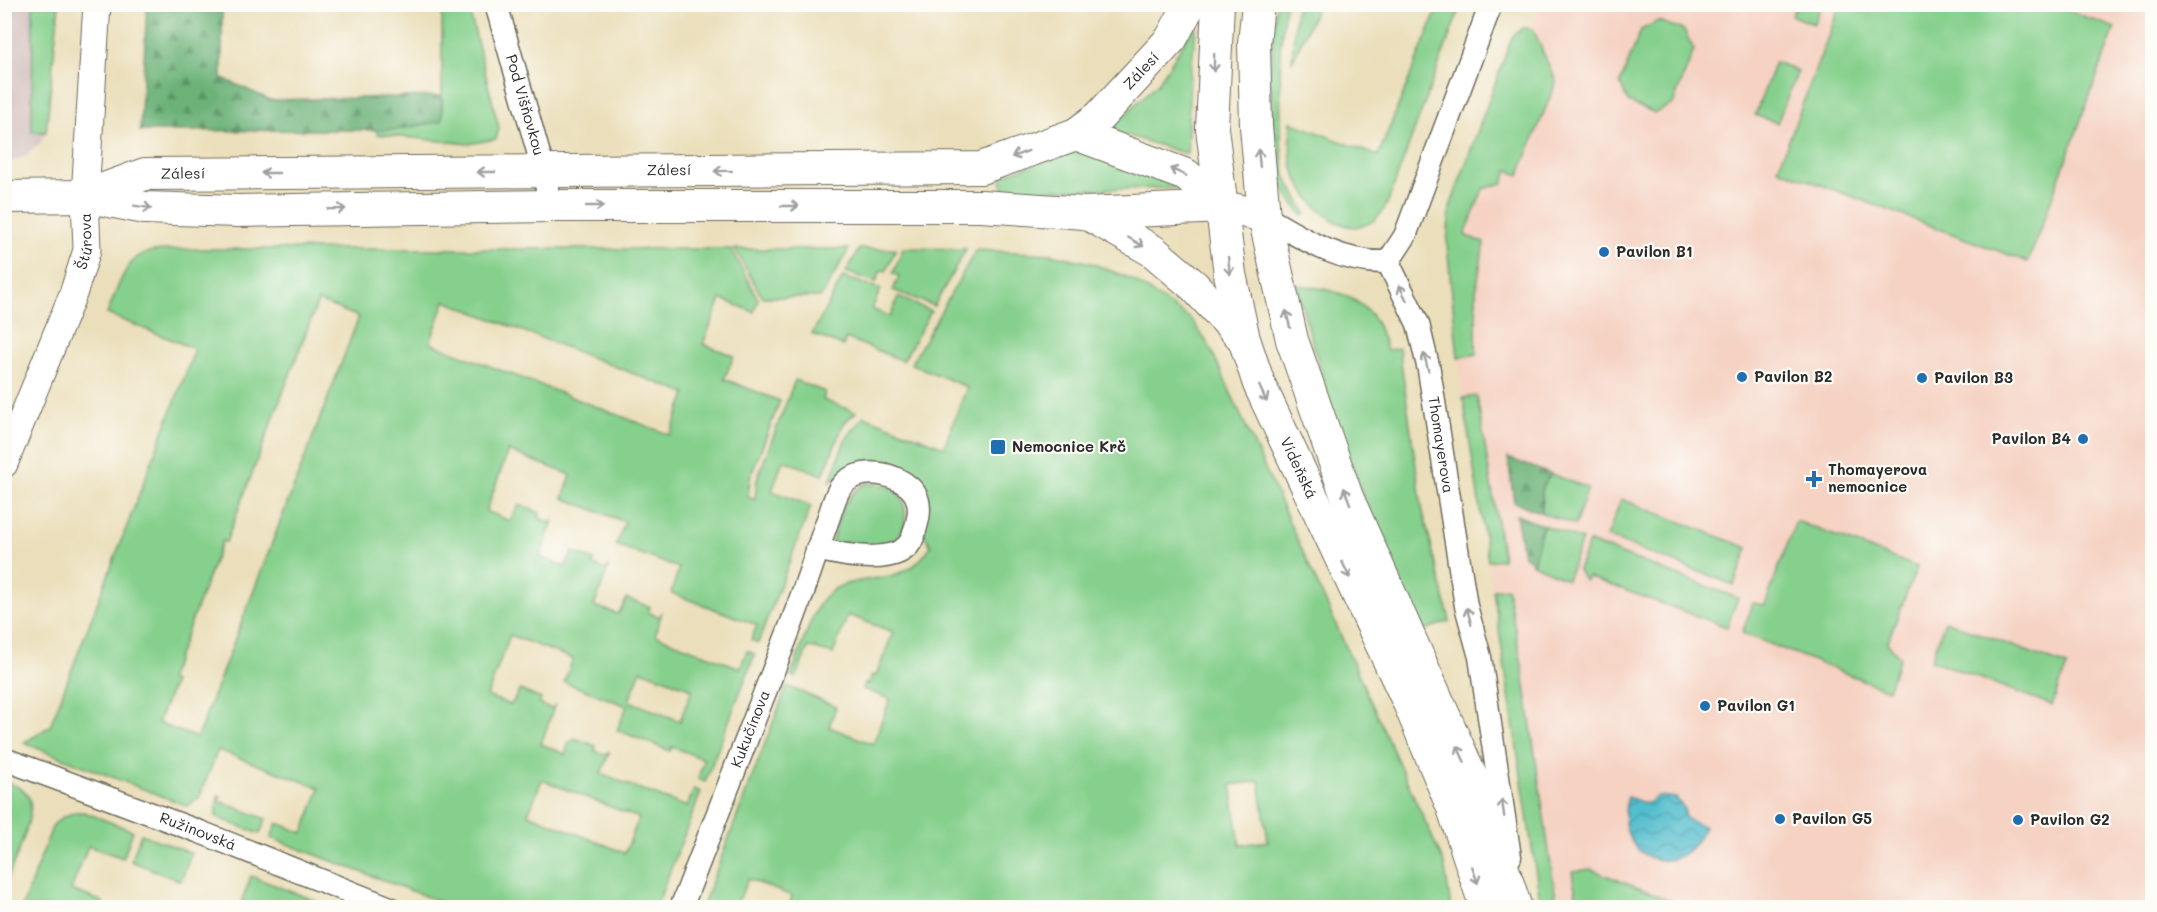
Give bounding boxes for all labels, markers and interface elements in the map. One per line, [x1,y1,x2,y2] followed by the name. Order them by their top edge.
[1118,47,1163,93] street label: Zálesí
[502,52,550,158] street label: Pod Višňovkou
[1208,52,1220,72] one-way arrow
[1012,149,1030,160] one-way arrow
[1253,149,1264,168] one-way arrow
[647,159,691,179] street label: Zálesí
[161,163,205,183] street label: Zálesí
[713,165,733,176] one-way arrow
[1169,166,1187,177] one-way arrow
[260,167,280,179] one-way arrow
[476,167,496,178] one-way arrow
[585,200,605,212] one-way arrow
[780,200,800,212] one-way arrow
[132,202,152,213] one-way arrow
[327,203,347,215] one-way arrow
[70,213,97,272] street label: Štúrova
[1127,236,1144,248] one-way arrow
[1616,241,1693,261] place label: Pavilon B1
[1597,245,1611,259] marker: Pavilon B1
[1224,255,1235,275] one-way arrow
[1396,285,1408,303] one-way arrow
[1281,310,1293,329] one-way arrow
[1420,353,1432,372] one-way arrow
[1754,366,1832,386] place label: Pavilon B2
[1934,367,2013,387] place label: Pavilon B3
[1735,370,1749,384] marker: Pavilon B2
[1915,371,1929,385] marker: Pavilon B3
[1258,384,1270,402] one-way arrow
[1424,395,1459,495] street label: Thomayerova
[1992,428,2071,448] place label: Pavilon B4
[2076,432,2090,446] marker: Pavilon B4
[1276,433,1323,502] street label: Vídeňská
[1012,436,1126,456] place label: Nemocnice Krč
[989,438,1007,456] marker: Nemocnice Krč
[1828,459,1927,496] place label: Thomayerova nemocnice
[1805,470,1823,488] marker: Thomayerova nemocnice
[1341,487,1352,505] one-way arrow
[1341,561,1353,579] one-way arrow
[1463,607,1475,626] one-way arrow
[725,687,774,770] street label: Kukučínova
[1717,695,1795,715] place label: Pavilon G1
[1698,699,1712,713] marker: Pavilon G1
[1455,745,1466,763] one-way arrow
[1498,799,1509,818] one-way arrow
[157,807,239,855] street label: Ružinovská
[1792,808,1872,828] place label: Pavilon G5
[2030,809,2110,829] place label: Pavilon G2
[1773,812,1787,826] marker: Pavilon G5
[2011,813,2025,827] marker: Pavilon G2
[1471,865,1482,884] one-way arrow

